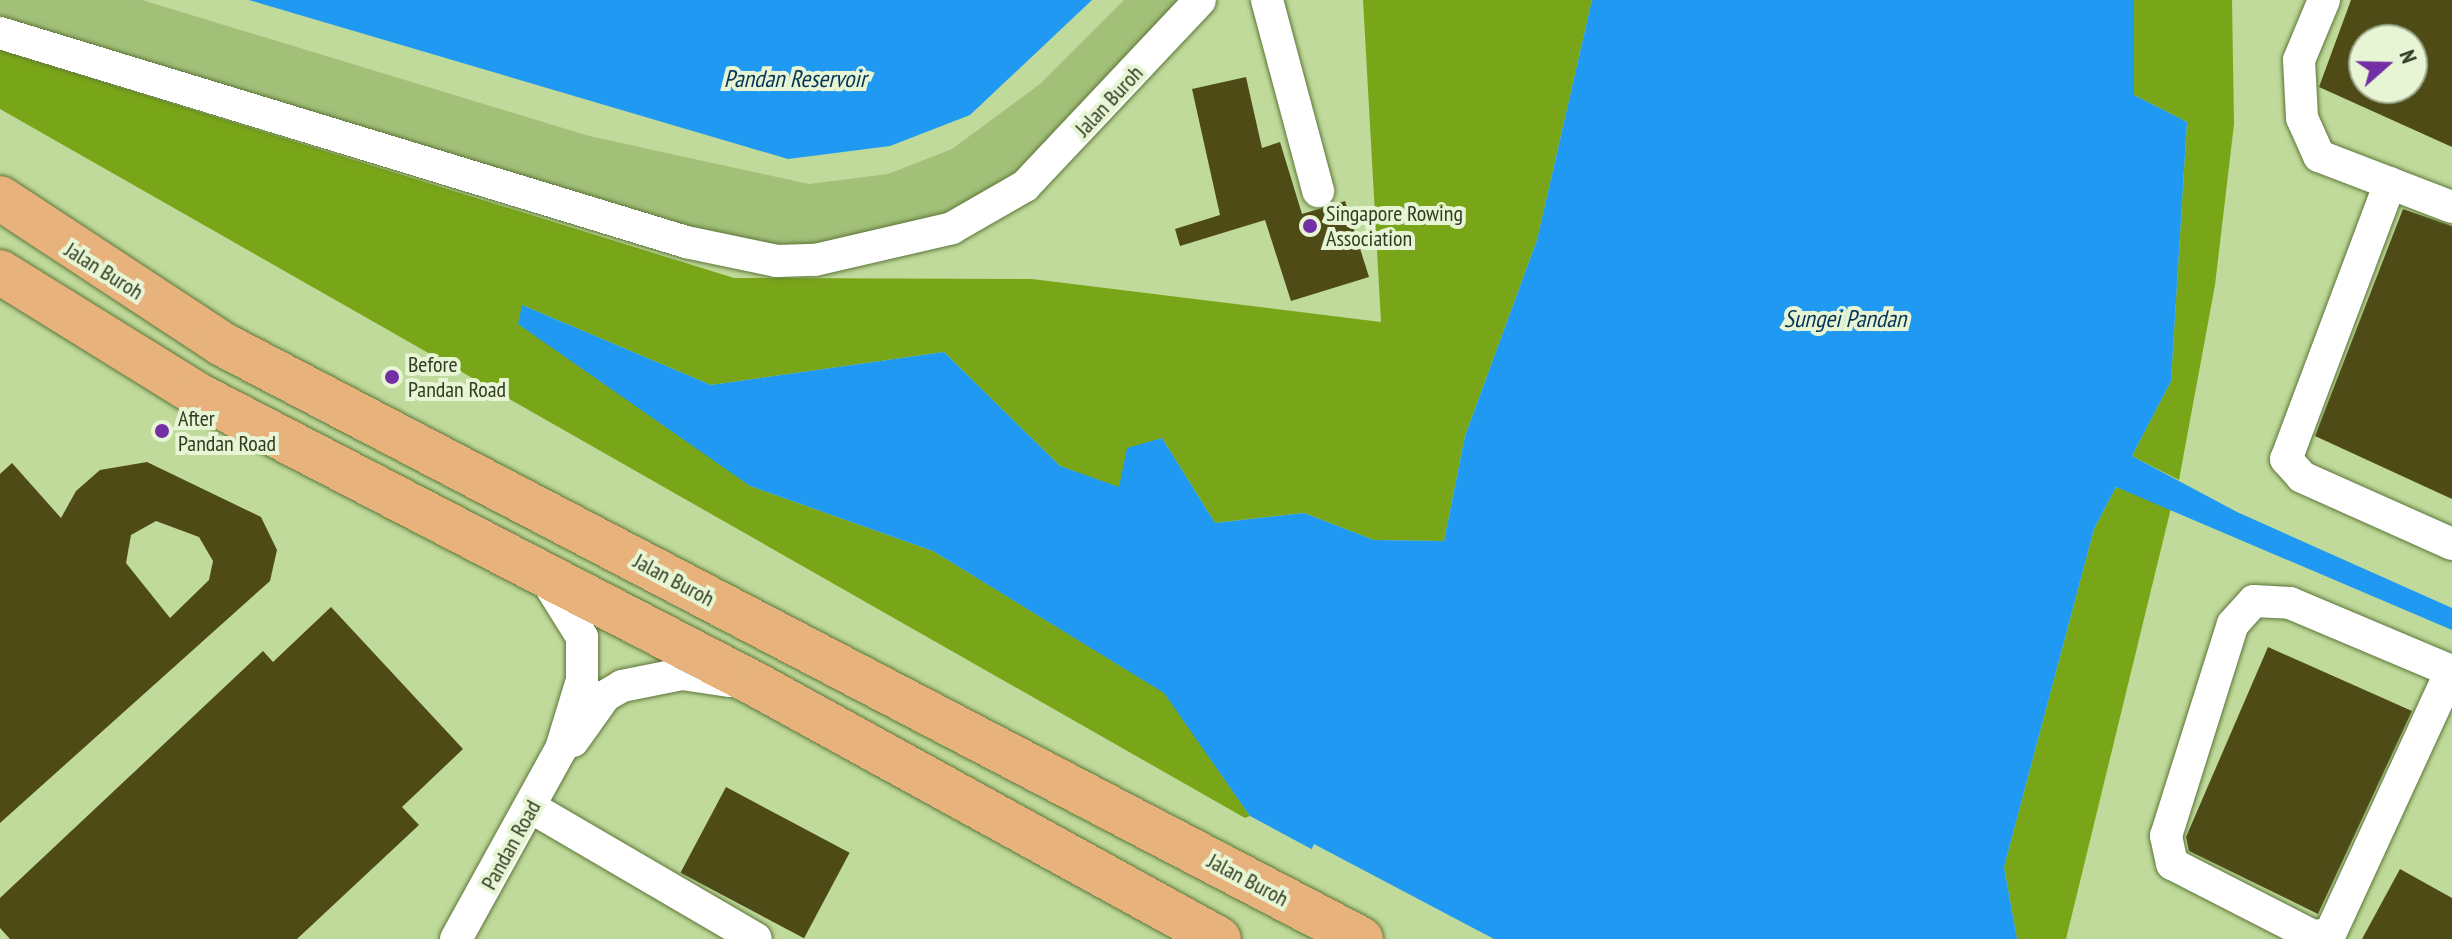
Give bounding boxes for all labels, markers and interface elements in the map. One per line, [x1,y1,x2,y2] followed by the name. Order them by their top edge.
[2348,24,2428,104] north arrow
[2393,46,2424,67] text: N
[1070,60,1148,142] street label: Jalan Buroh
[724,65,866,93] water label: Pandan Reservoir
[1326,200,1463,252] place label: Singapore Rowing Association
[1301,217,1319,235] marker: Singapore Rowing Association
[60,237,148,305] street label: Jalan Buroh
[1784,305,1906,333] water label: Sungei Pandan
[408,351,506,402] place label: Before Pandan Road
[383,368,401,386] marker: Before Pandan Road
[178,405,276,456] place label: After Pandan Road
[153,422,171,440] marker: After Pandan Road
[629,548,719,612] street label: Jalan Buroh
[476,796,546,894] street label: Pandan Road
[1203,848,1293,912] street label: Jalan Buroh

